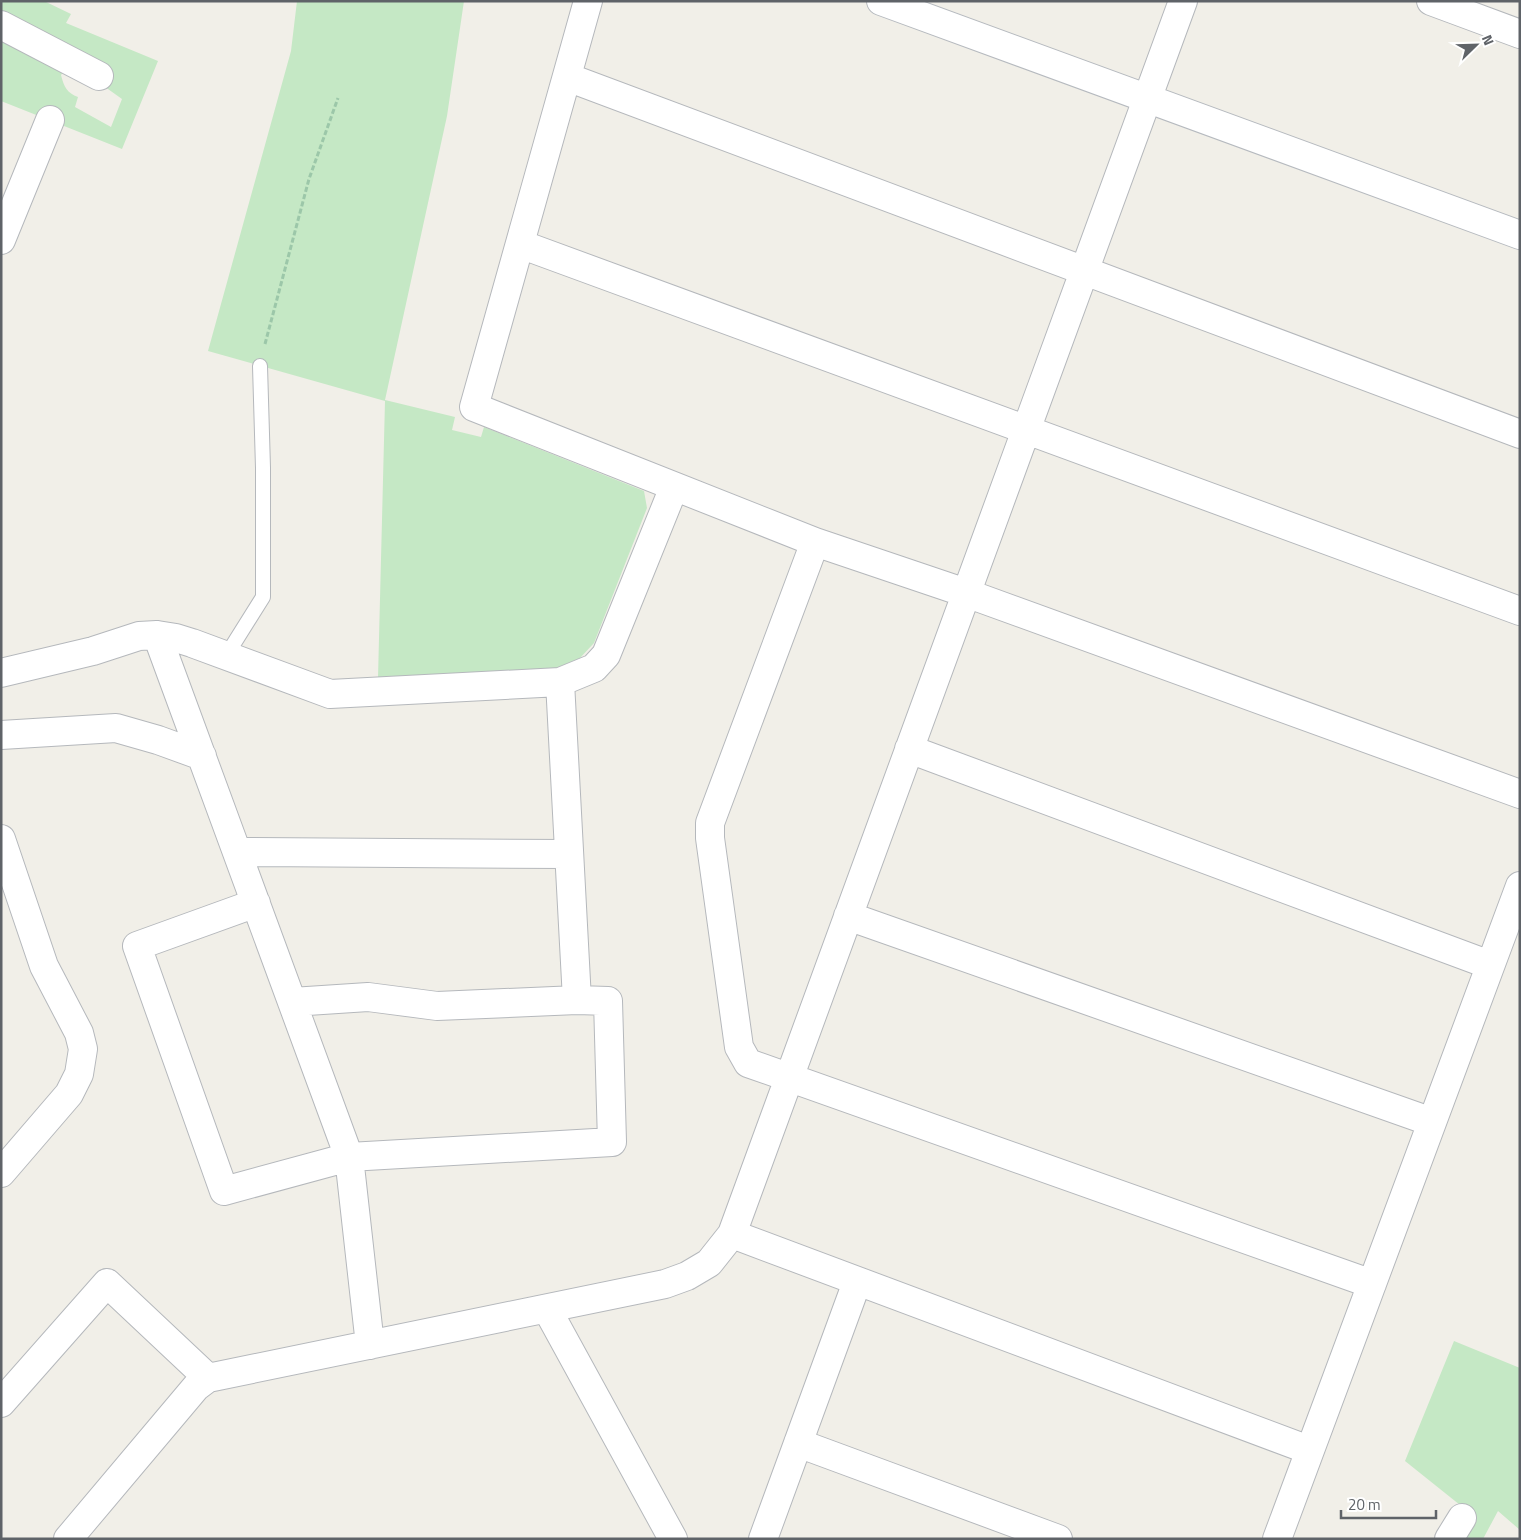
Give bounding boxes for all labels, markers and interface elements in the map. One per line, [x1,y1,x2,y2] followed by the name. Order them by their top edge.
[1451,20,1501,70] north arrow
[1477,31,1500,48] text: N
[1341,1488,1436,1520] scale bar
[1348,1493,1381,1516] text: 20 m

